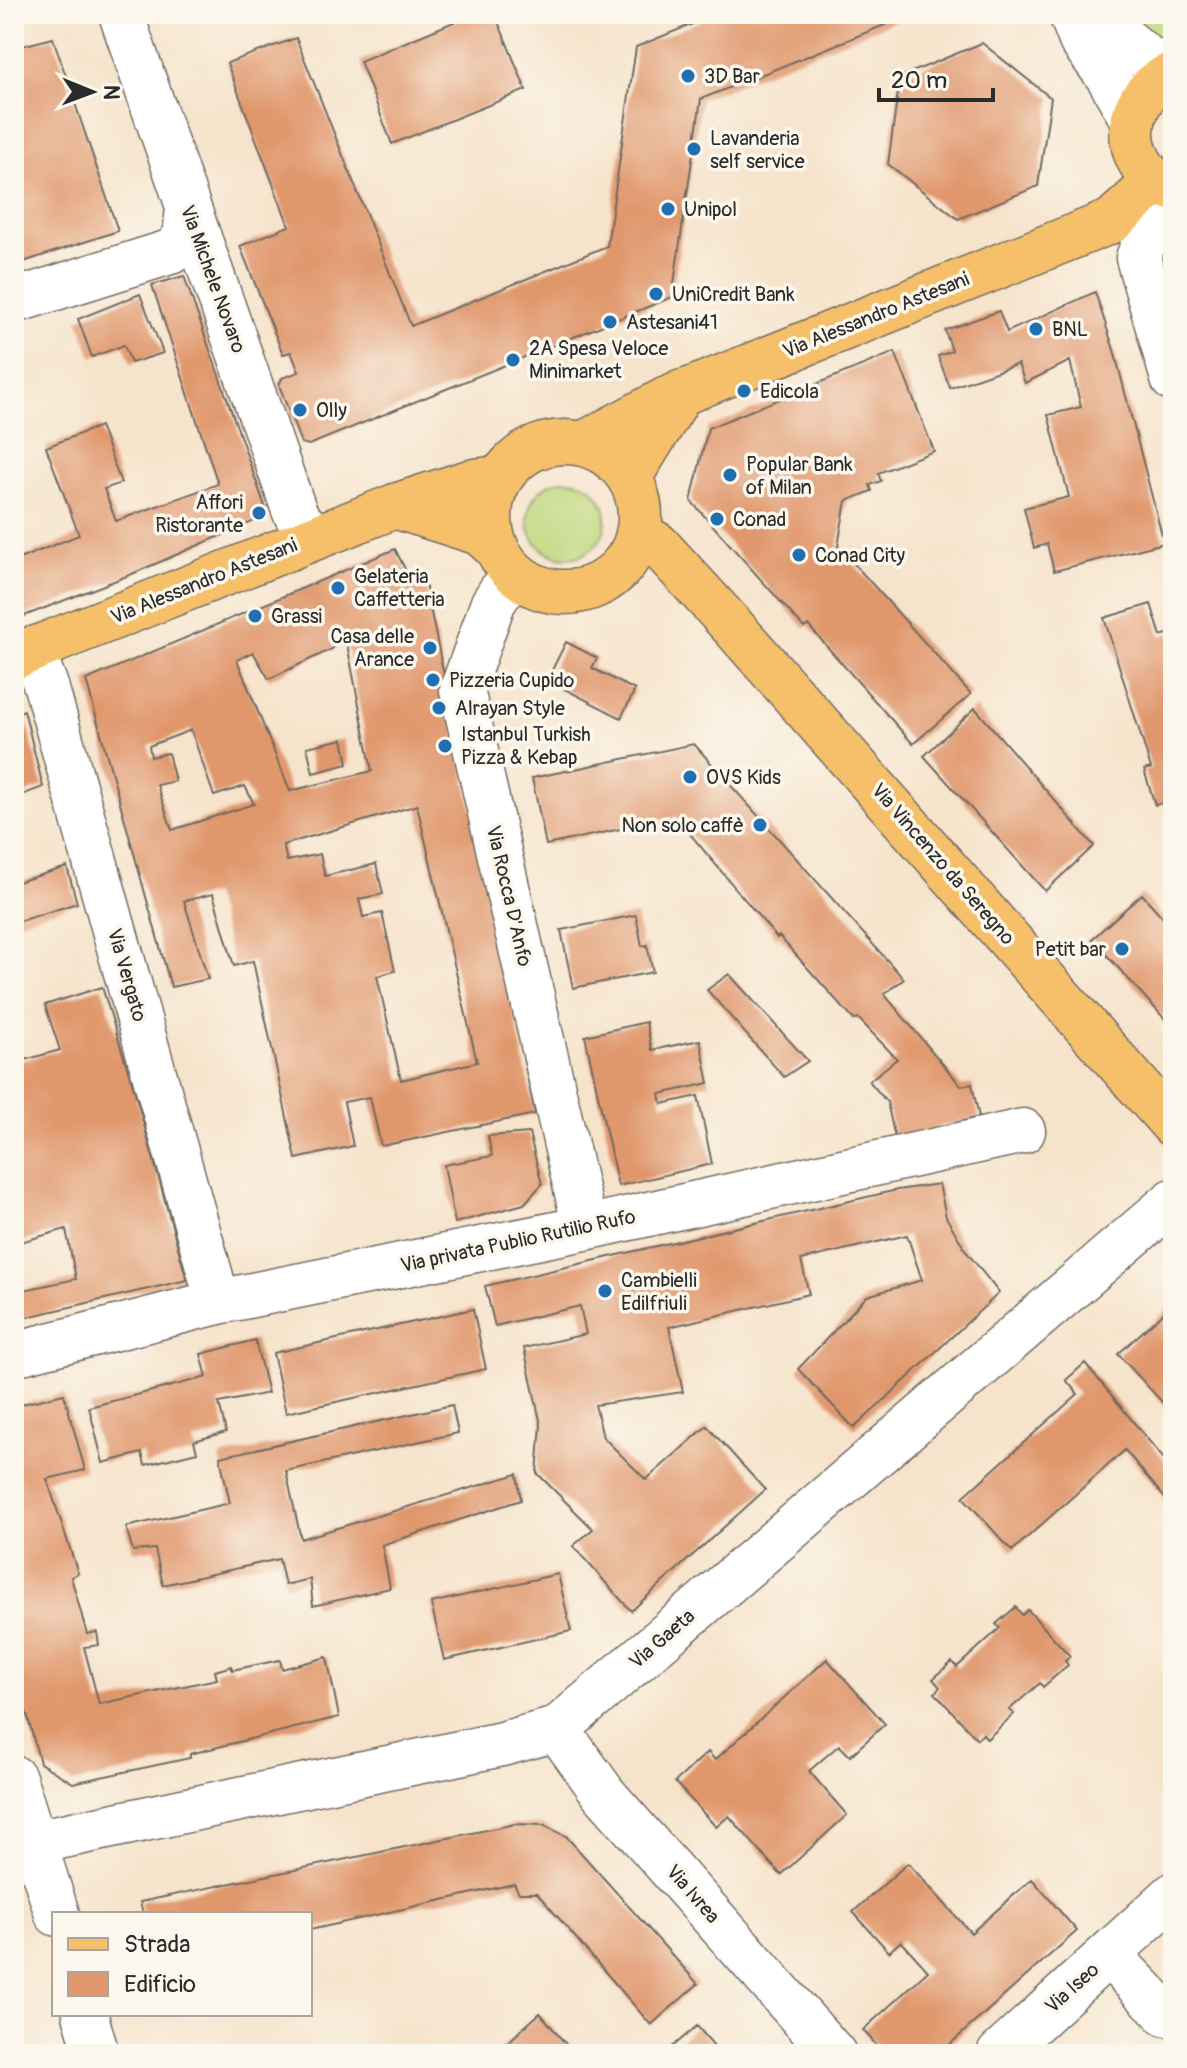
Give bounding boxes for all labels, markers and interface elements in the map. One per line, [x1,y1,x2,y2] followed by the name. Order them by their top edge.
[52,52,132,132] north arrow
[879,52,993,102] scale bar
[704,64,760,89] place label: 3D Bar
[891,66,947,95] text: 20 m
[679,67,697,85] marker: 3D Bar
[97,85,125,100] text: N
[710,126,805,174] place label: Lavanderia self service
[685,140,703,158] marker: Lavanderia self service
[684,197,737,222] place label: Unipol
[659,200,677,218] marker: Unipol
[175,202,251,357] street label: Via Michele Novaro
[779,266,973,364] street label: Via Alessandro Astesani
[672,282,795,307] place label: UniCredit Bank
[647,285,665,303] marker: UniCredit Bank
[626,310,718,335] place label: Astesani41
[601,313,619,331] marker: Astesani41
[1052,317,1088,342] place label: BNL
[1027,320,1045,338] marker: BNL
[529,336,669,384] place label: 2A Spesa Veloce Minimarket
[504,351,522,369] marker: 2A Spesa Veloce Minimarket
[760,379,819,404] place label: Edicola
[735,382,753,400] marker: Edicola
[316,398,347,423] place label: Olly
[291,401,309,419] marker: Olly
[746,452,853,500] place label: Popular Bank of Milan
[721,466,739,484] marker: Popular Bank of Milan
[155,490,243,538] place label: Affori Ristorante
[250,504,268,522] marker: Affori Ristorante
[733,507,786,532] place label: Conad
[708,510,726,528] marker: Conad
[107,532,301,630] street label: Via Alessandro Astesani
[815,543,906,568] place label: Conad City
[790,546,808,564] marker: Conad City
[354,564,445,612] place label: Gelateria Caffetteria
[329,579,347,597] marker: Gelateria Caffetteria
[271,604,322,629] place label: Grassi
[246,607,264,625] marker: Grassi
[331,624,414,672] place label: Casa delle Arance
[421,639,439,657] marker: Casa delle Arance
[449,668,574,693] place label: Pizzeria Cupido
[424,671,442,689] marker: Pizzeria Cupido
[455,696,565,721] place label: Alrayan Style
[430,699,448,717] marker: Alrayan Style
[461,722,591,770] place label: Istanbul Turkish Pizza & Kebap
[436,737,454,755] marker: Istanbul Turkish Pizza & Kebap
[706,765,781,790] place label: OVS Kids
[681,768,699,786] marker: OVS Kids
[866,778,1020,950] street label: Via Vincenzo da Seregno
[622,813,744,838] place label: Non solo caffè
[751,816,769,834] marker: Non solo caffè
[481,823,537,969] street label: Via Rocca D'Anfo
[102,926,152,1025] street label: Via Vergato
[1035,937,1106,962] place label: Petit bar
[1113,940,1131,958] marker: Petit bar
[398,1204,638,1278] street label: Via privata Publio Rutilio Rufo
[621,1268,697,1316] place label: Cambielli Edilfriuli
[596,1282,614,1300] marker: Cambielli Edilfriuli
[624,1604,700,1674] street label: Via Gaeta
[661,1859,725,1929] street label: Via Ivrea
[52,1912,312,2016] legend
[124,1930,190,1959] text: Strada
[1040,1957,1104,2019] street label: Via Iseo
[124,1970,196,1999] text: Edificio

